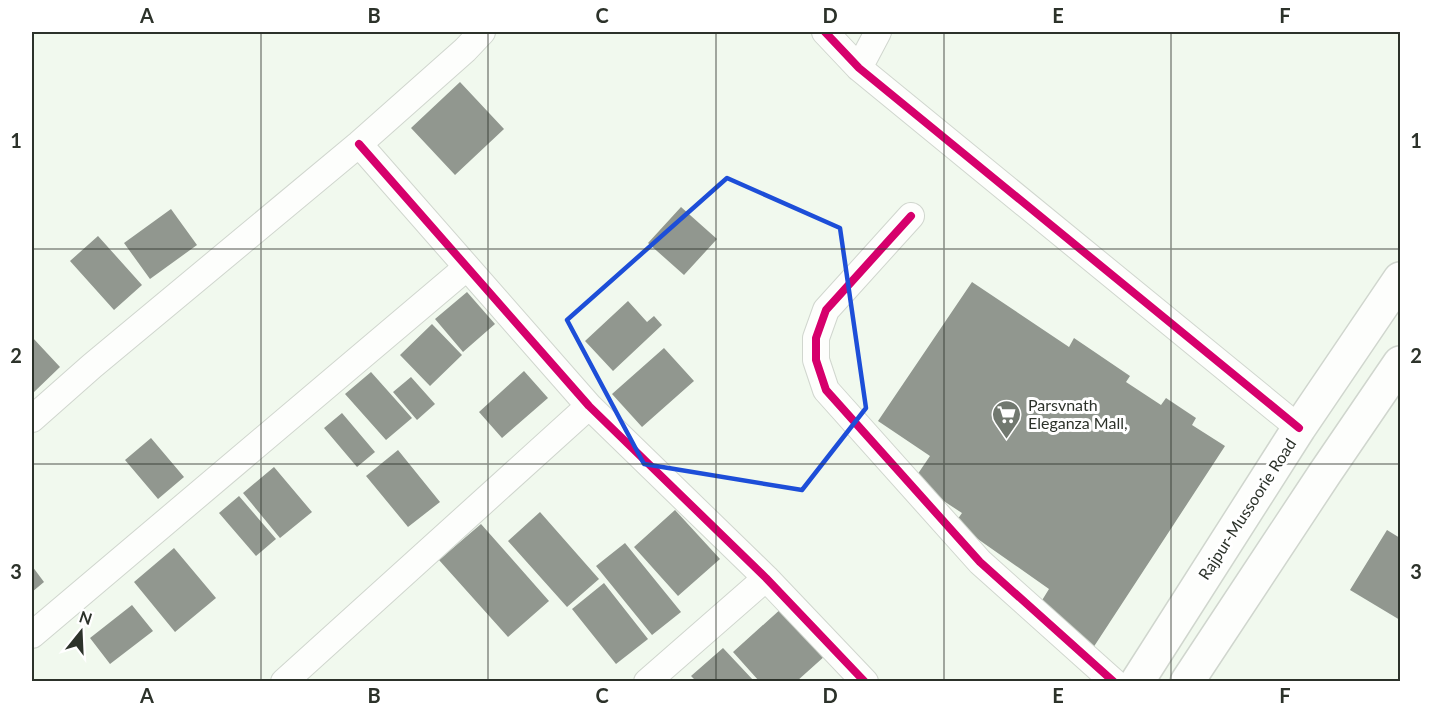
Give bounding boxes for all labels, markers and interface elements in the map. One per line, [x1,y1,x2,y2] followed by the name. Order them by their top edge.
[139,3,154,27] text: A
[367,3,381,27] text: B
[595,3,609,27] text: C
[822,3,838,27] text: D
[1052,3,1064,27] text: E
[1279,3,1291,27] text: F
[10,128,22,152] text: 1
[1410,128,1422,152] text: 1
[10,343,22,367] text: 2
[1410,343,1422,367] text: 2
[1028,395,1128,432] place label: Parsvnath Eleganza Mall,
[991,398,1023,440] supermarket icon: Parsvnath Eleganza Mall,
[1194,435,1299,583] street label: Rajpur-Mussoorie Road
[10,559,22,583] text: 3
[1410,559,1422,583] text: 3
[51,602,111,662] north arrow
[77,606,95,628] text: N
[139,683,154,707] text: A
[367,683,381,707] text: B
[595,683,609,707] text: C
[822,683,838,707] text: D
[1052,683,1064,707] text: E
[1279,683,1291,707] text: F

